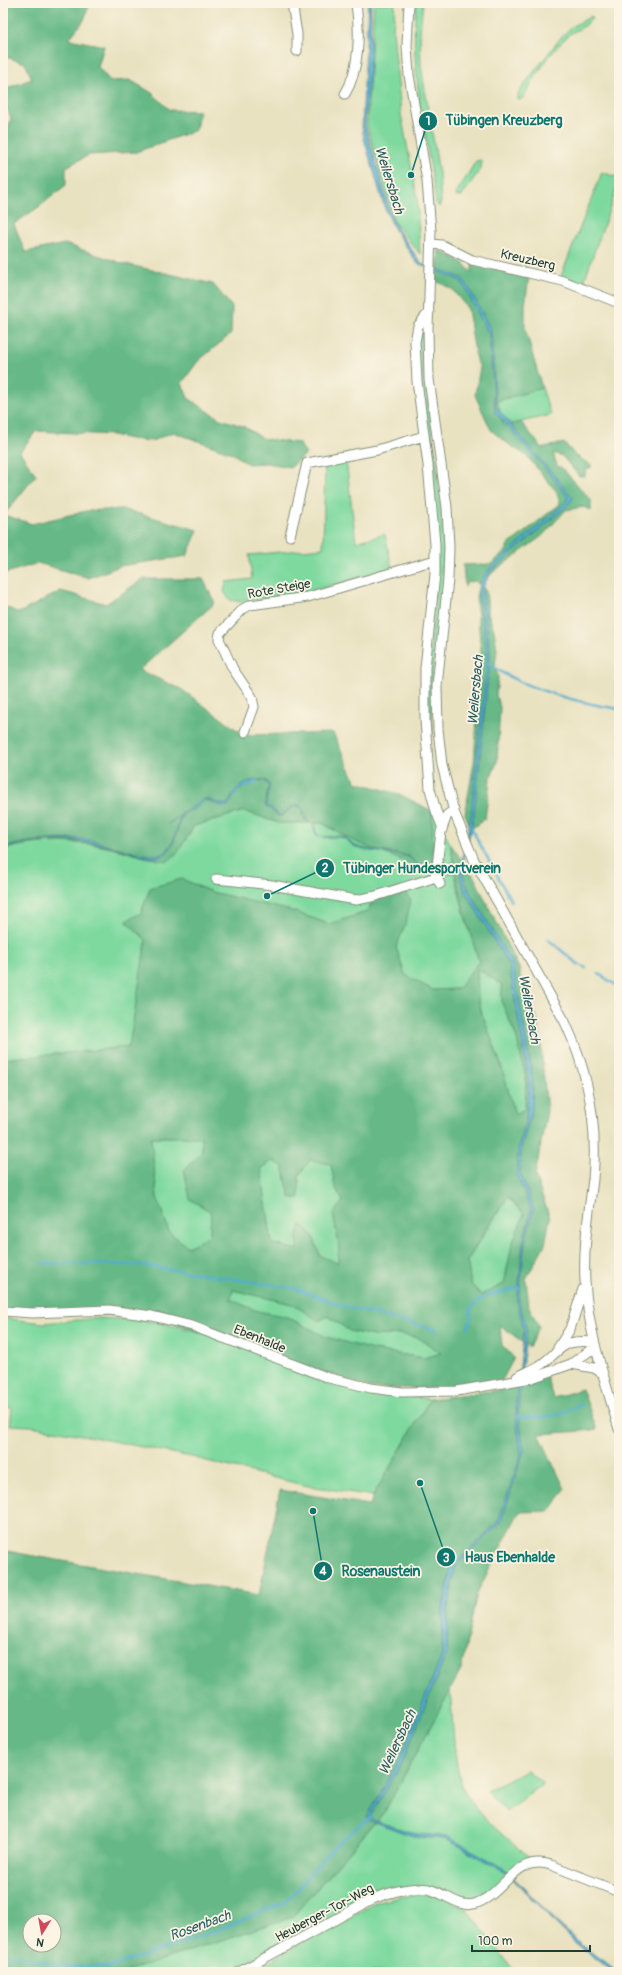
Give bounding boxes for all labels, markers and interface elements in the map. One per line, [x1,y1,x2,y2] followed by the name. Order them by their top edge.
[418,108,571,134] callout: Tübingen Kreuzberg
[444,112,563,129] text: Tübingen Kreuzberg
[426,114,430,129] text: 1
[371,144,408,217] water label: Weilersbach
[499,246,557,274] street label: Kreuzberg
[247,575,312,602] street label: Rote Steige
[464,653,487,726] water label: Weilersbach
[315,855,509,881] callout: Tübinger Hundesportverein
[342,860,501,877] text: Tübinger Hundesportverein
[322,861,329,876] text: 2
[515,973,544,1046] water label: Weilersbach
[231,1321,289,1357] street label: Ebenhalde
[436,1544,563,1570] callout: Haus Ebenhalde
[465,1549,556,1566] text: Haus Ebenhalde
[443,1551,450,1566] text: 3
[313,1558,428,1584] callout: Rosenaustein
[342,1563,420,1580] text: Rosenaustein
[319,1564,327,1579] text: 4
[375,1706,421,1777] water label: Weilersbach
[273,1880,377,1946] street label: Heuberger-Tor-Weg
[167,1906,234,1944] water label: Rosenbach
[22,1913,62,1953] north arrow
[472,1927,590,1953] scale bar
[478,1934,513,1949] text: 100 m
[35,1935,45,1949] text: N

